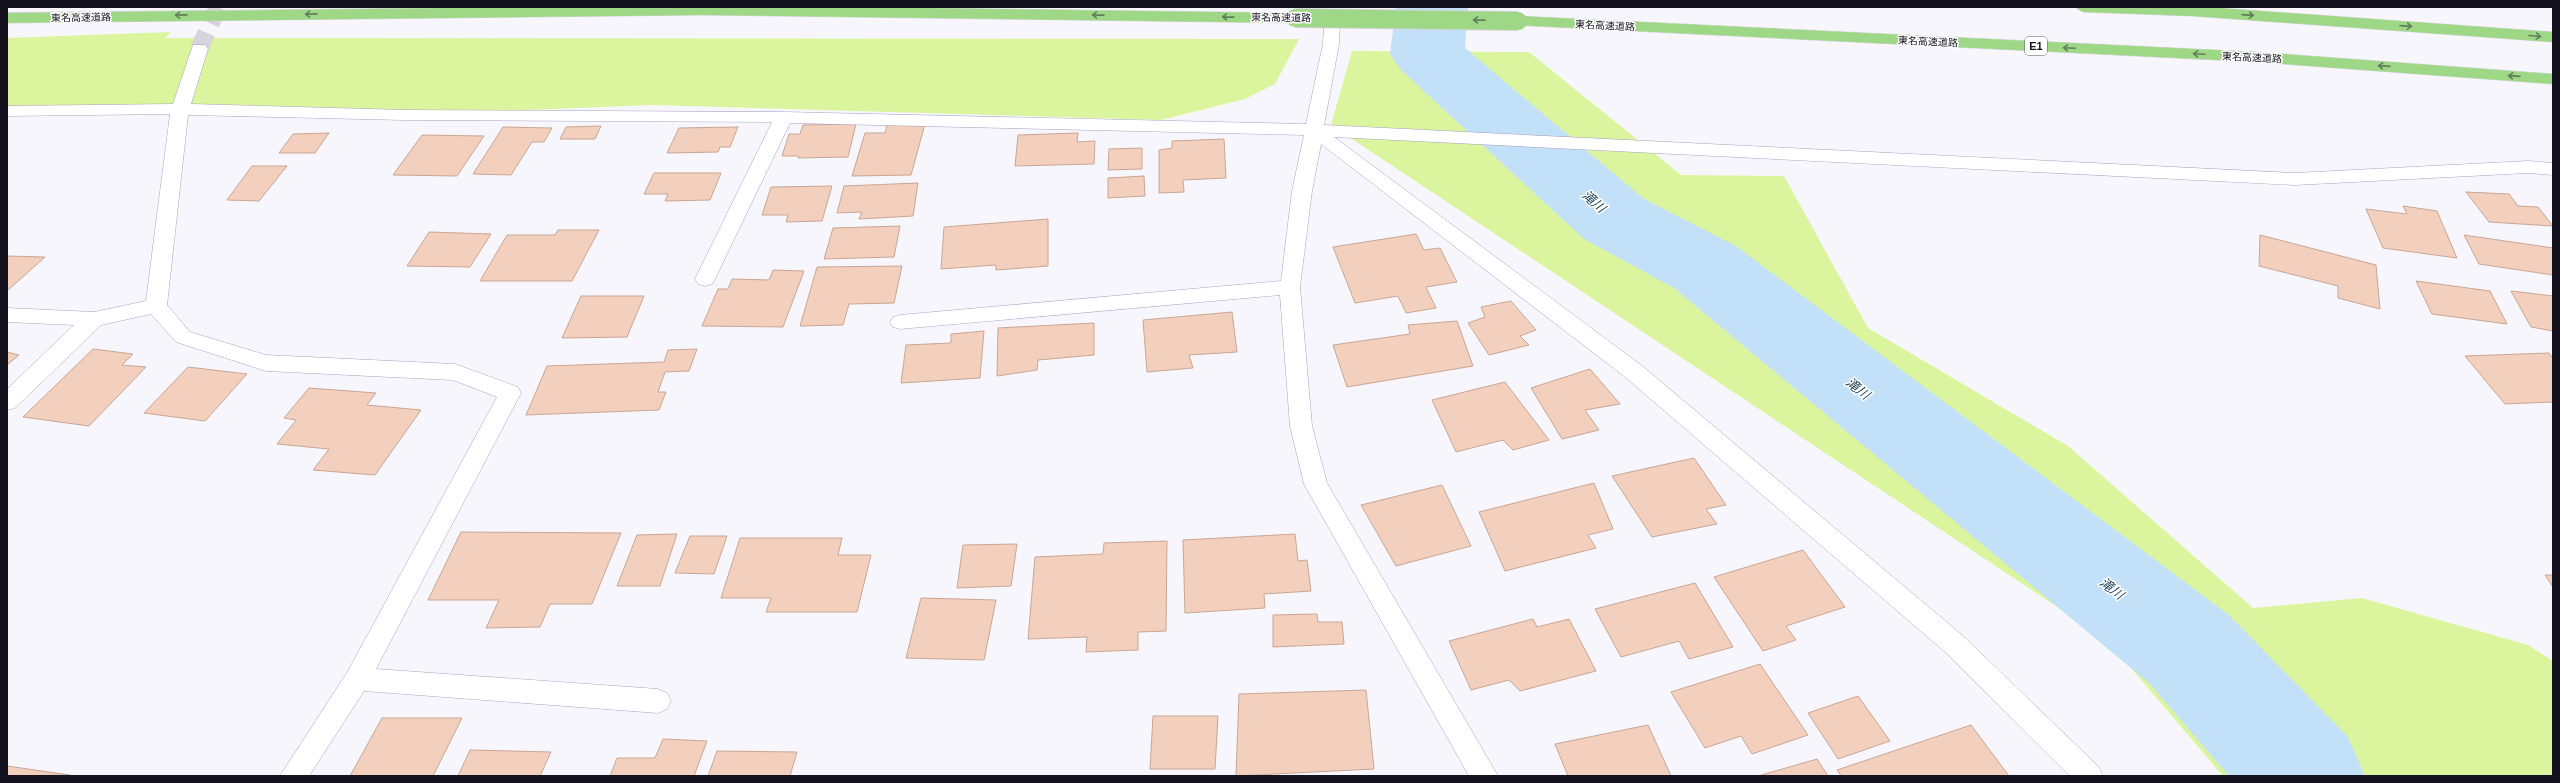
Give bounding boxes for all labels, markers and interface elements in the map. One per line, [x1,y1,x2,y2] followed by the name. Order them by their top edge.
[305,10,318,18] one-way arrow
[51,11,111,24] street label: 東名高速道路
[175,11,188,19] one-way arrow
[1092,11,1105,19] one-way arrow
[1251,11,1311,24] street label: 東名高速道路
[2241,12,2254,19] one-way arrow
[1222,13,1235,21] one-way arrow
[1473,16,1486,24] one-way arrow
[1575,18,1635,33] street label: 東名高速道路
[2399,23,2412,30] one-way arrow
[2528,32,2541,40] one-way arrow
[1898,34,1958,49] street label: 東名高速道路
[2025,37,2047,55] road number: E1
[2063,44,2076,51] one-way arrow
[2193,50,2206,58] one-way arrow
[2222,50,2282,65] street label: 東名高速道路
[2378,63,2391,70] one-way arrow
[2508,72,2521,79] one-way arrow
[1579,187,1610,217] water label: 滝川
[1843,374,1874,404] water label: 滝川
[2097,574,2128,604] water label: 滝川

